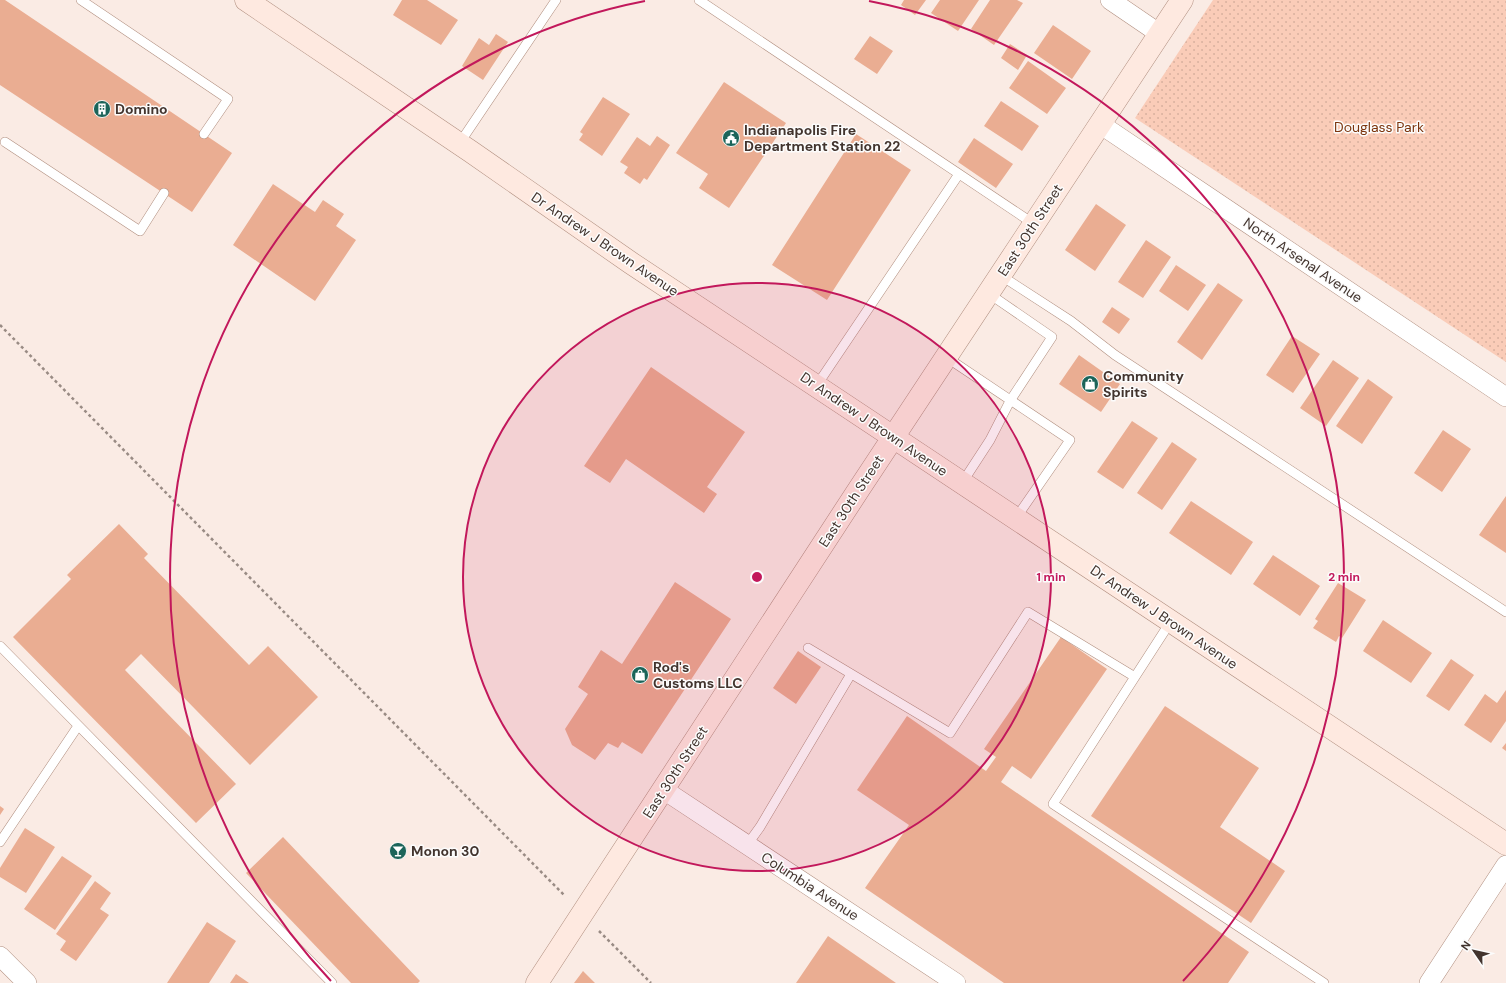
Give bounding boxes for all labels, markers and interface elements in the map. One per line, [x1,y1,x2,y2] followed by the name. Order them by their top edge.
[92,99,112,119] building icon: Domino
[115,100,168,118] place label: Domino
[1334,118,1424,136] park label: Douglass Park
[744,121,900,155] place label: Indianapolis Fire Department Station 22
[721,128,741,148] public building icon: Indianapolis Fire Department Station 22
[994,181,1066,279] street label: East 30th Street
[528,188,682,300] street label: Dr Andrew J Brown Avenue
[1240,213,1366,307] street label: North Arsenal Avenue
[1103,367,1184,401] place label: Community Spirits
[797,368,951,480] street label: Dr Andrew J Brown Avenue
[1080,374,1100,394] shop icon: Community Spirits
[815,452,887,550] street label: East 30th Street
[1087,561,1241,673] street label: Dr Andrew J Brown Avenue
[1036,569,1066,585] text: 1 min
[1328,569,1360,585] text: 2 min
[750,570,764,584] centre of rings
[653,658,743,692] place label: Rod's Customs LLC
[630,665,650,685] shop icon: Rod's Customs LLC
[639,723,711,821] street label: East 30th Street
[388,841,408,861] bar icon: Monon 30
[411,842,479,860] place label: Monon 30
[758,848,862,924] street label: Columbia Avenue
[1454,931,1494,971] north arrow
[1458,938,1474,953] text: N

